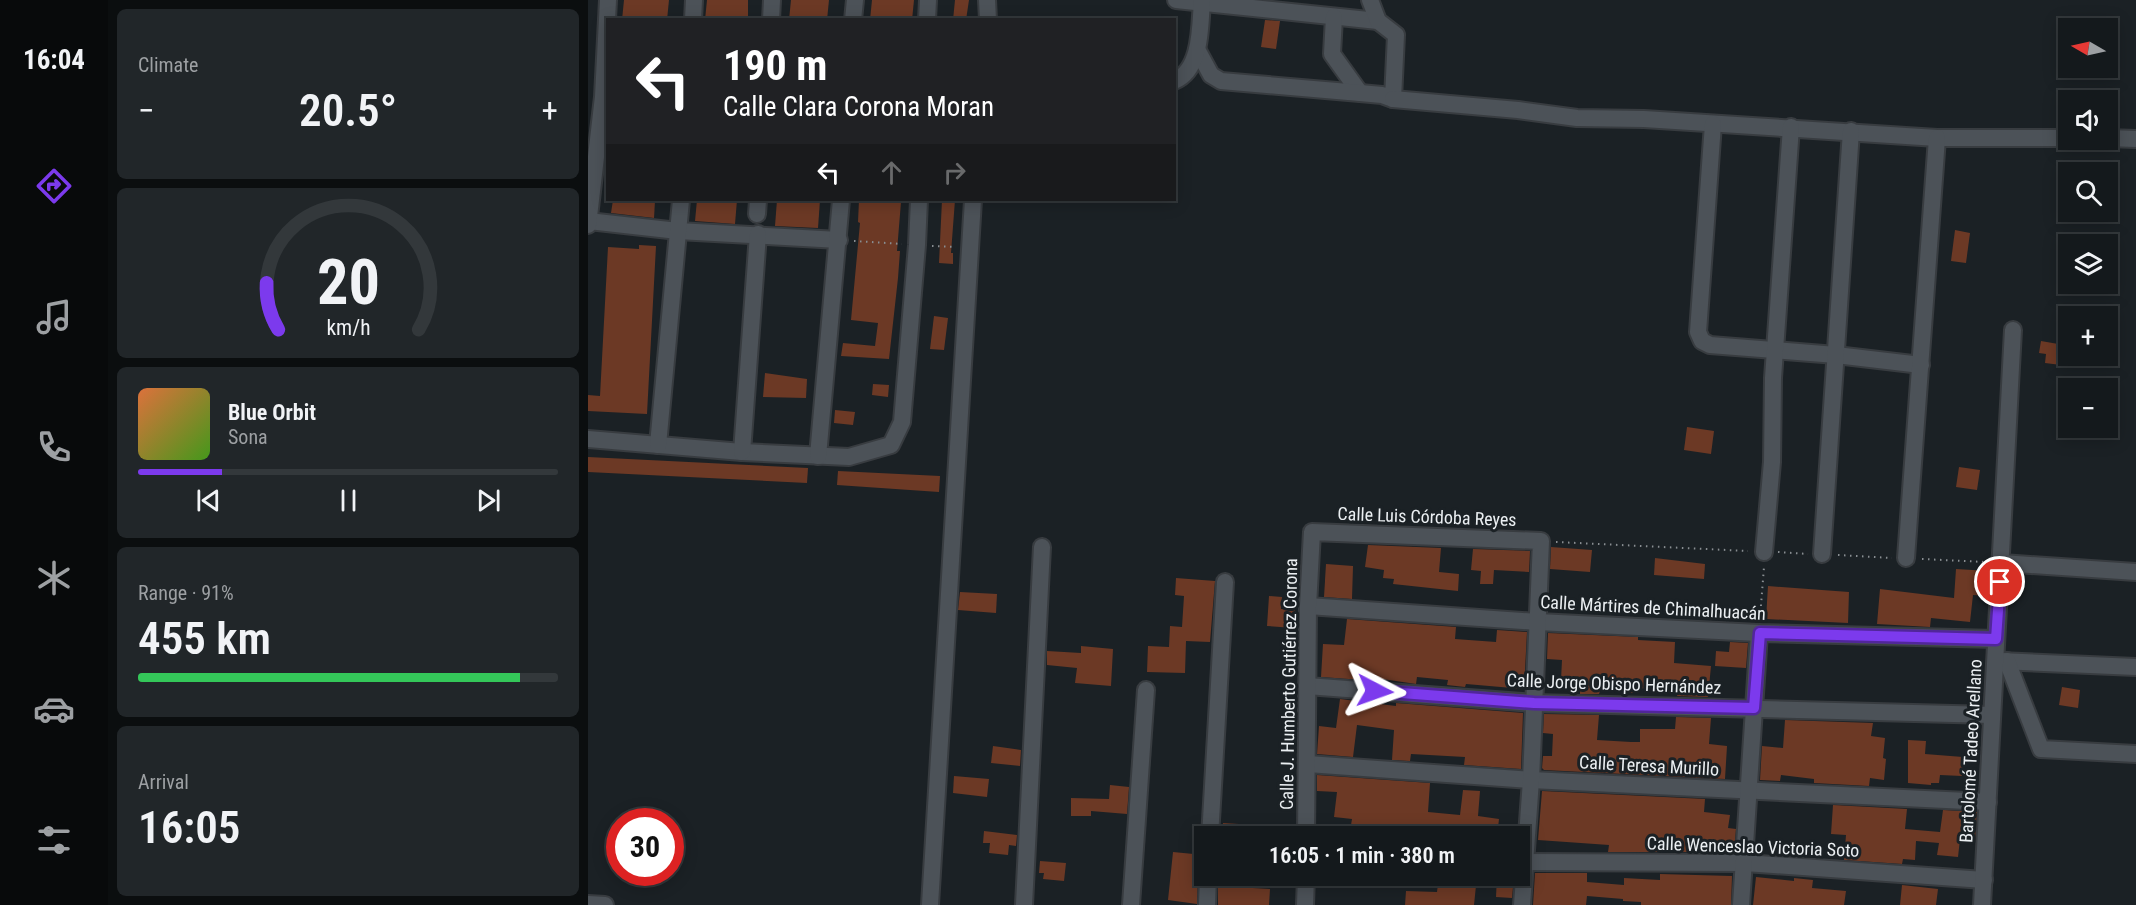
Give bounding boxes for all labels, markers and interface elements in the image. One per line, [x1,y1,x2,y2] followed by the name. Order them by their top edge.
[2058,18,2118,78] north arrow
[2058,18,2118,438] map controls
[723,41,828,90] text: 190 m
[624,42,702,120] icon: left
[23,44,85,76] text: 16:04
[138,53,198,77] text: Climate
[299,84,397,137] text: 20.5°
[2058,90,2118,150] button: sound
[138,91,155,130] text: −
[542,91,558,130] text: +
[723,91,994,123] text: Calle Clara Corona Moran
[812,156,845,189] icon: left
[875,156,908,189] icon: ahead
[938,156,971,189] icon: right
[2058,162,2118,222] button: search
[33,165,75,207] icon: directions
[2058,234,2118,294] button: layers
[316,246,380,319] text: 20
[33,296,75,338] icon: music
[2058,306,2118,366] button: +
[326,316,370,341] text: km/h
[2058,378,2118,438] button: −
[228,400,316,425] text: Blue Orbit
[228,425,268,449] text: Sona
[33,426,75,468] icon: phone
[192,484,225,517] icon: previous
[332,484,365,517] icon: pause
[472,484,505,517] icon: next
[1337,503,1517,530] street label: Calle Luis Córdoba Reyes
[1974,556,2025,607] pin
[33,557,75,599] icon: climate
[1276,558,1301,810] street label: Calle J. Humberto Gutiérrez Corona
[1983,565,2016,598] icon: arrive
[138,581,234,605] text: Range · 91%
[1540,591,1766,624] street label: Calle Mártires de Chimalhuacán
[138,612,271,665] text: 455 km
[1343,659,1407,723] position arrow
[1955,659,1986,843] street label: Bartolomé Tadeo Arellano
[1506,669,1722,698] street label: Calle Jorge Obispo Hernández
[33,688,75,730] icon: car
[1578,751,1720,780] street label: Calle Teresa Murillo
[138,770,189,794] text: Arrival
[138,801,240,854] text: 16:05
[606,808,684,886] speed limit sign: 30
[33,819,75,861] icon: filters
[1646,832,1860,861] street label: Calle Wenceslao Victoria Soto
[1269,843,1455,868] text: 16:05 · 1 min · 380 m

